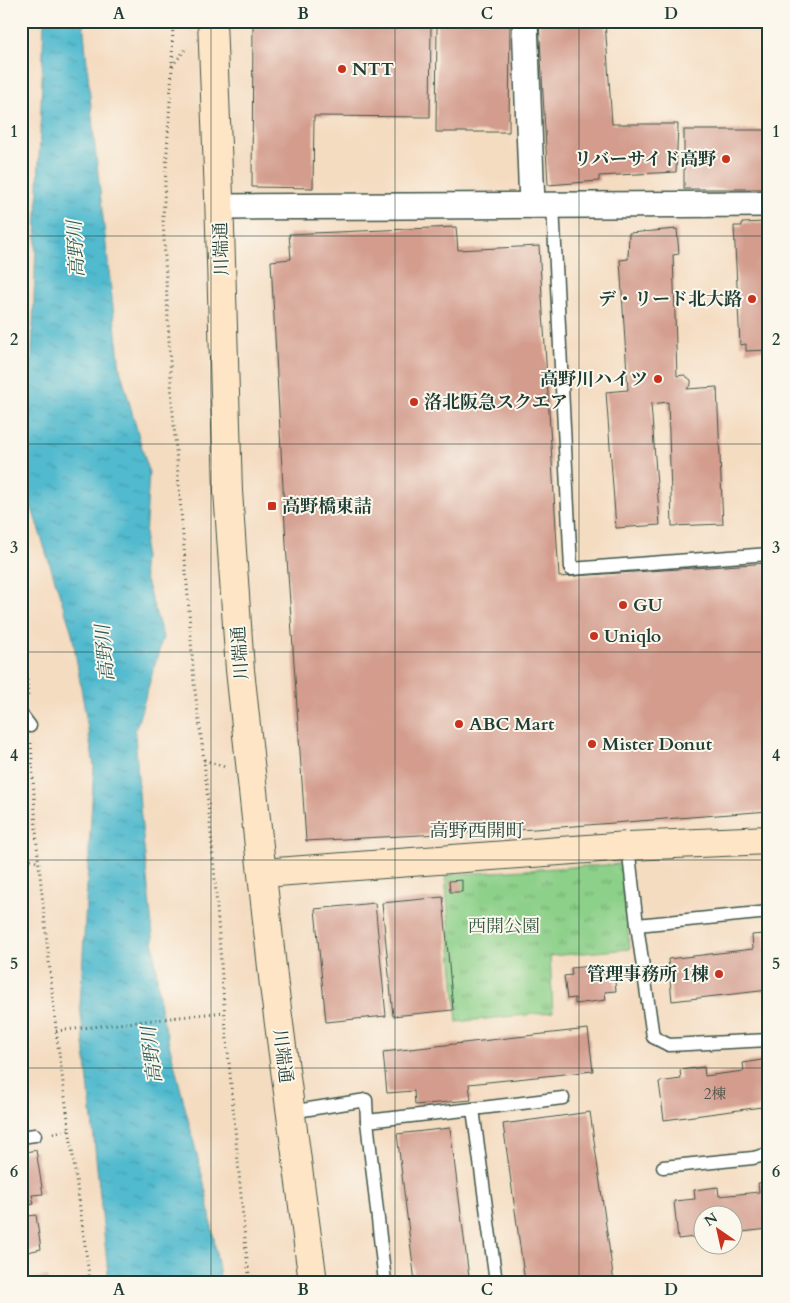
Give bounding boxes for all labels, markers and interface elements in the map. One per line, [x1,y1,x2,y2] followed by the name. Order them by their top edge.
[113,3,125,25] text: A
[297,3,309,25] text: B
[481,3,493,25] text: C
[664,3,678,25] text: D
[352,57,394,82] place label: NTT
[336,63,348,75] marker: NTT
[10,121,18,143] text: 1
[772,121,780,143] text: 1
[574,147,717,172] place label: リバーサイド高野
[720,153,732,165] marker: リバーサイド高野
[61,218,90,278] water label: 高野川
[208,222,235,276] street label: 川端通
[598,287,742,312] place label: デ・リード北大路
[746,293,758,305] marker: デ・リード北大路
[10,329,18,351] text: 2
[772,329,780,351] text: 2
[540,367,648,392] place label: 高野川ハイツ
[652,373,664,385] marker: 高野川ハイツ
[424,390,568,415] place label: 洛北阪急スクエア
[408,396,420,408] marker: 洛北阪急スクエア
[282,494,372,519] place label: 高野橋東詰
[266,500,278,512] marker: 高野橋東詰
[10,537,18,559] text: 3
[772,537,780,559] text: 3
[633,593,663,618] place label: GU
[617,599,629,611] marker: GU
[89,621,120,682] water label: 高野川
[604,624,661,649] place label: Uniqlo
[226,625,255,681] street label: 川端通
[588,630,600,642] marker: Uniqlo
[469,712,555,737] place label: ABC Mart
[453,718,465,730] marker: ABC Mart
[602,732,713,757] place label: Mister Donut
[586,738,598,750] marker: Mister Donut
[10,745,18,767] text: 4
[772,745,780,767] text: 4
[429,818,525,844] district label: 高野西開町
[468,914,540,939] park label: 西開公園
[10,953,18,975] text: 5
[772,953,780,975] text: 5
[587,962,709,987] place label: 管理事務所 1棟
[713,968,725,980] marker: 管理事務所 1棟
[135,1023,168,1085] water label: 高野川
[267,1028,298,1084] street label: 川端通
[704,1084,726,1104] house number: 2棟
[10,1161,18,1183] text: 6
[772,1161,780,1183] text: 6
[692,1206,742,1256] north arrow
[701,1208,721,1231] text: N
[113,1279,125,1301] text: A
[297,1279,309,1301] text: B
[481,1279,493,1301] text: C
[664,1279,678,1301] text: D

